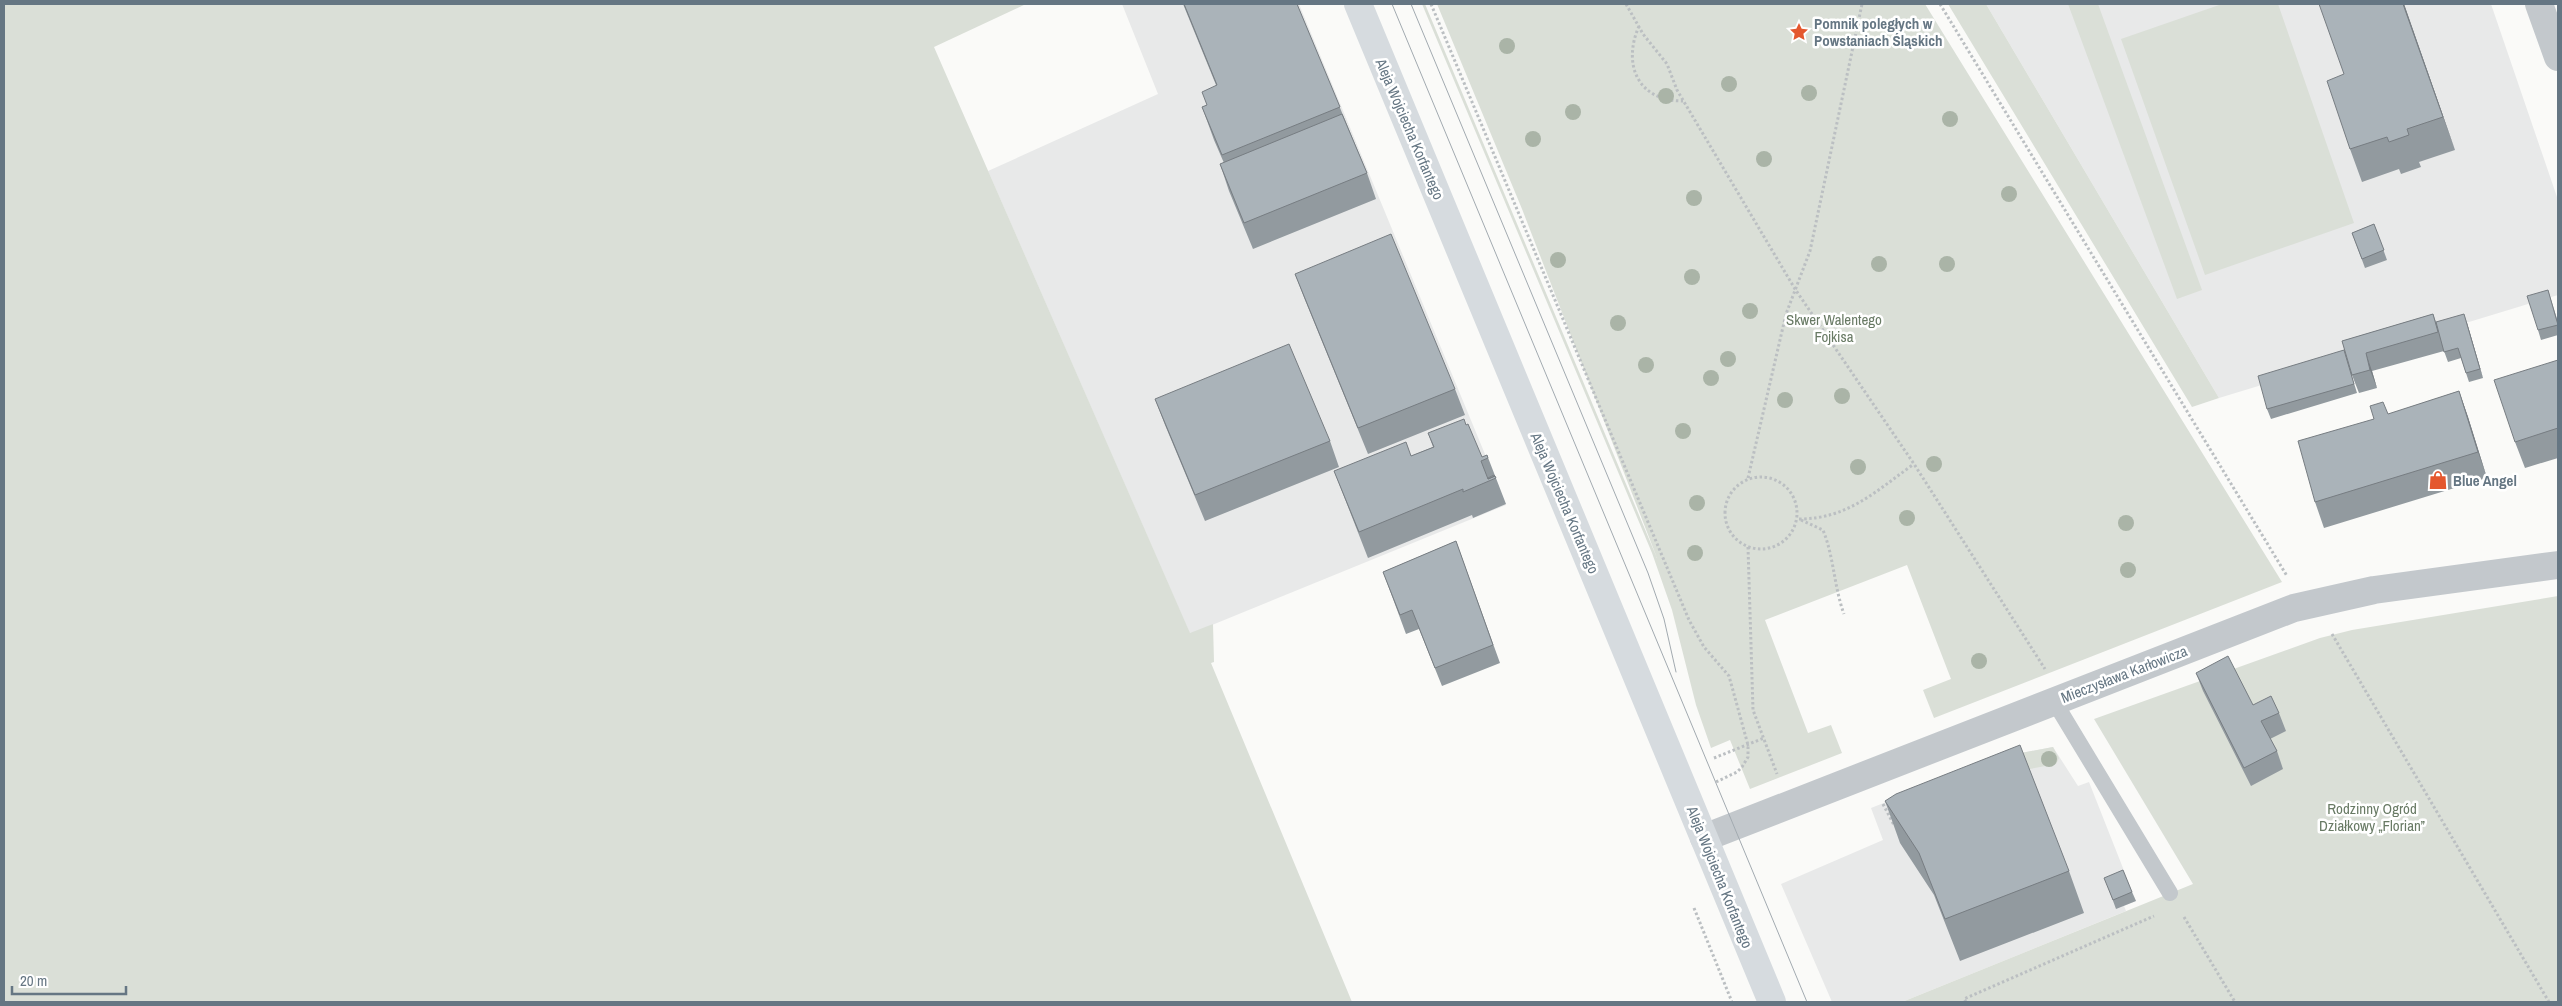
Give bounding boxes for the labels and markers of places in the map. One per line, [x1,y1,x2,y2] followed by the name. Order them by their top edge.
[1814,13,1943,51] place label: Pomnik poległych w Powstaniach Śląskich
[1788,21,1810,43] place icon: Pomnik poległych w Powstaniach Śląskich
[2427,469,2449,491] shop icon: Blue Angel
[2453,470,2517,491] place label: Blue Angel

